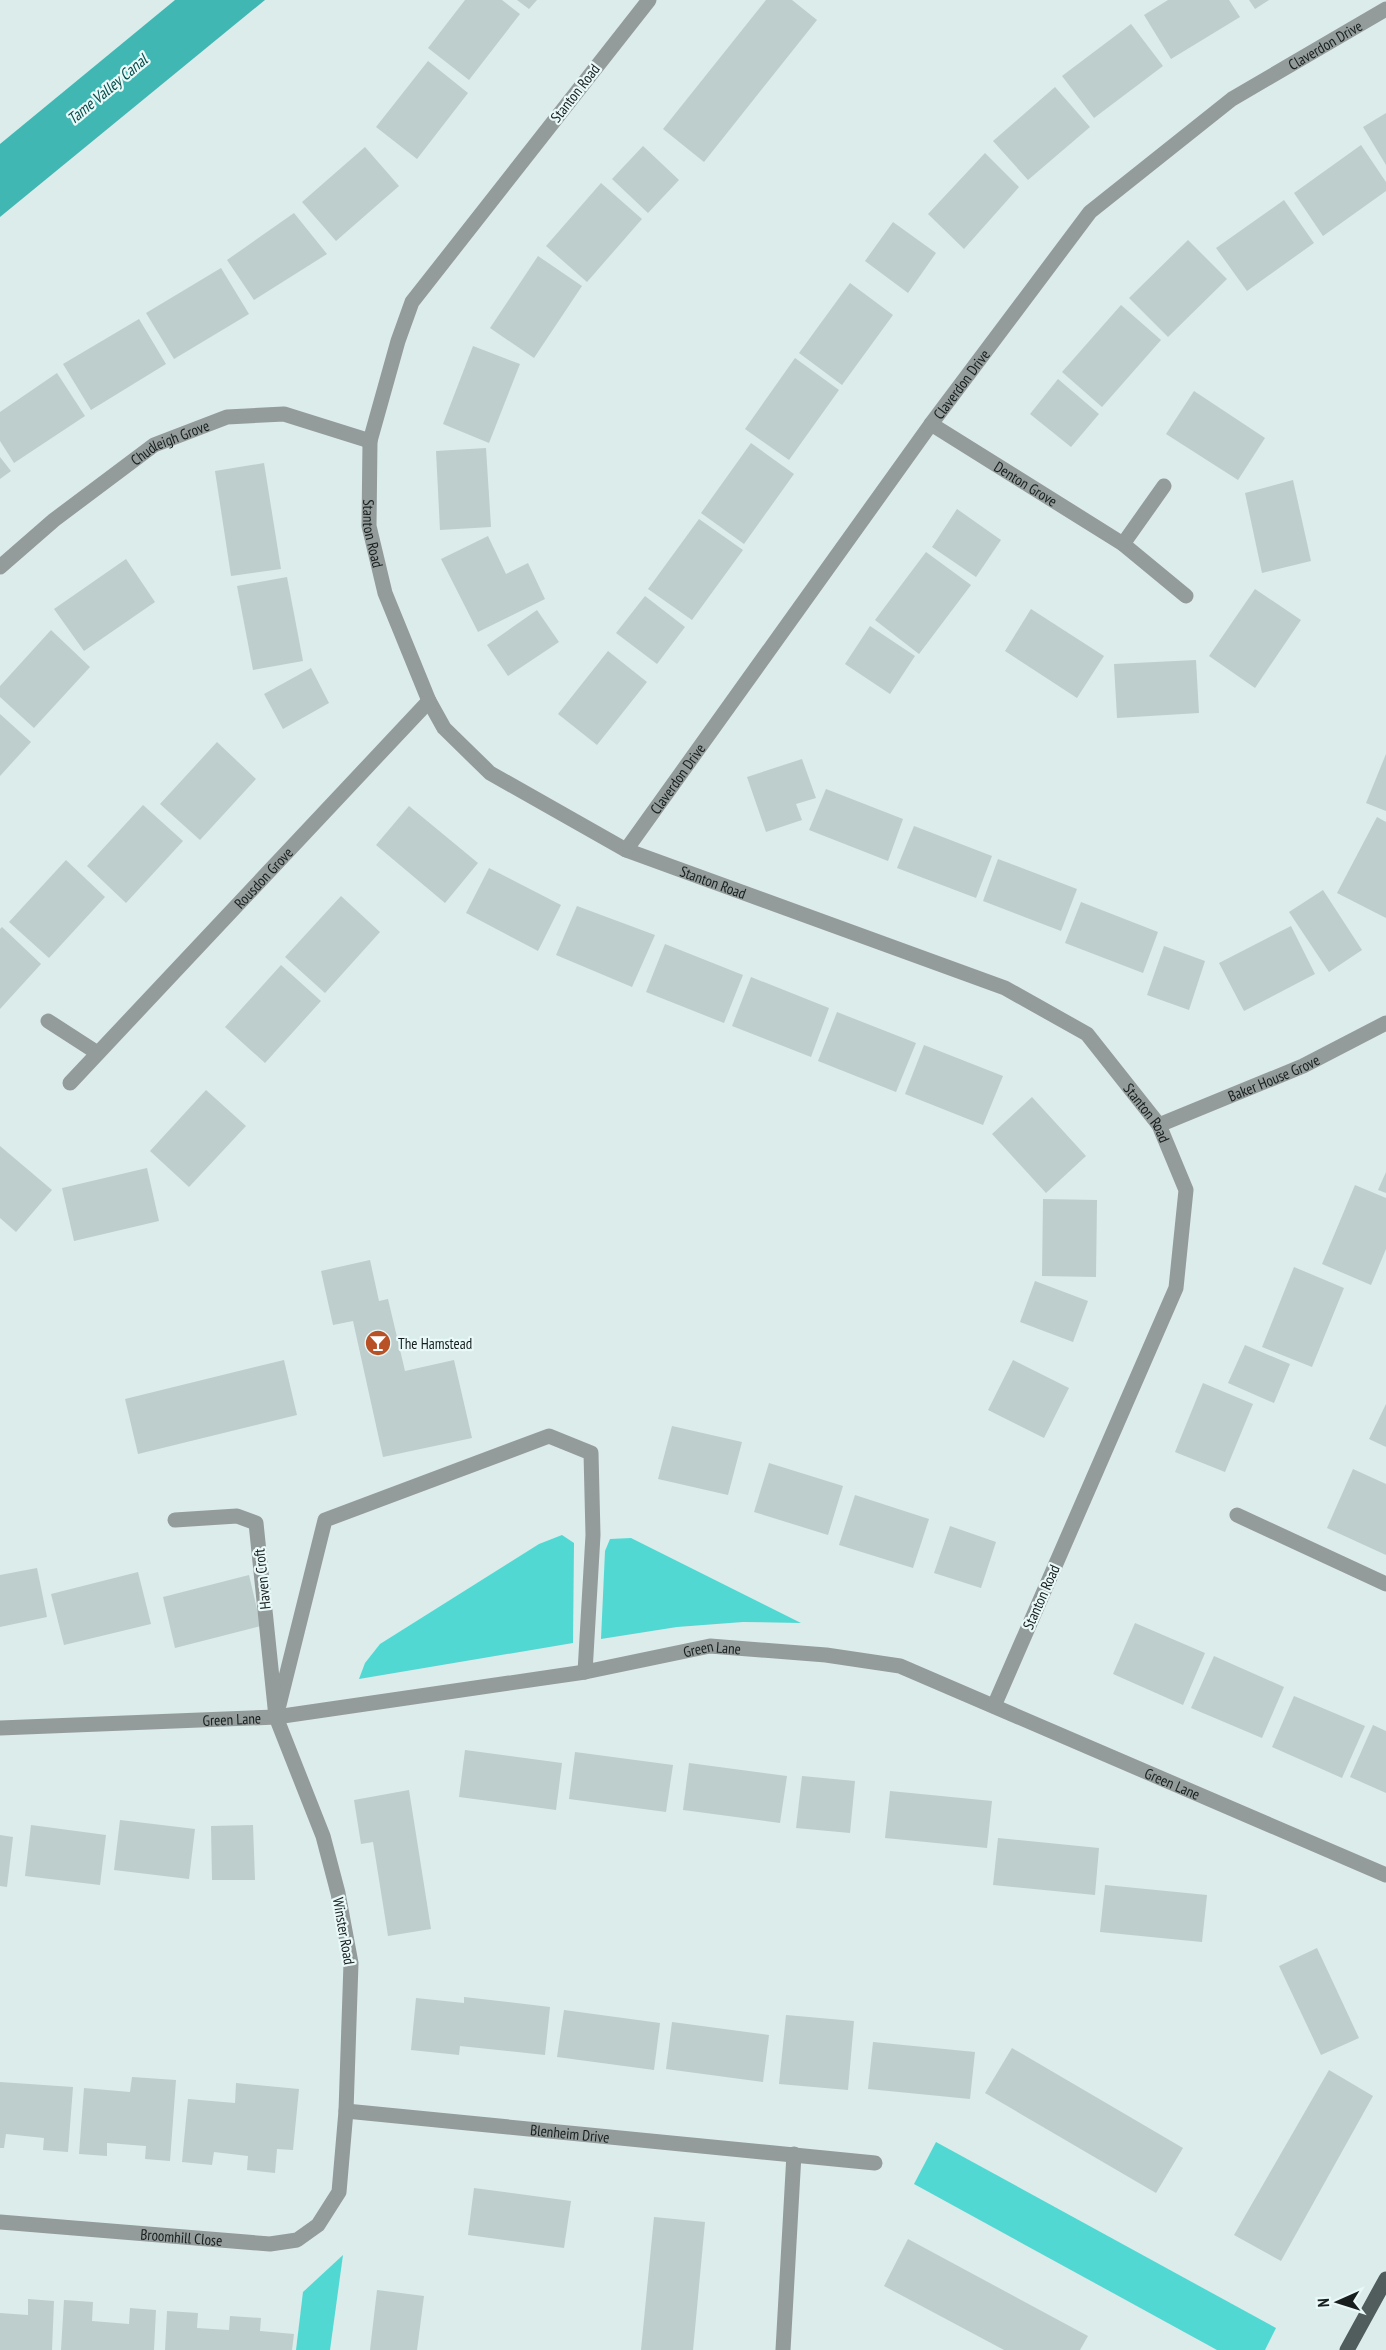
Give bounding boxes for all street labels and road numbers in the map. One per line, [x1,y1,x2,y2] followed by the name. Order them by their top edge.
[1284,16,1365,74] street label: Claverdon Drive
[546,60,604,126] street label: Stanton Road
[929,345,993,423] street label: Claverdon Drive
[126,415,212,469] street label: Chudleigh Grove
[991,457,1061,510] street label: Denton Grove
[359,499,388,569] street label: Stanton Road
[645,739,709,818] street label: Claverdon Drive
[230,843,297,912] street label: Rousdon Grove
[677,861,749,902] street label: Stanton Road
[1225,1050,1323,1105] street label: Baker House Grove
[1120,1079,1175,1145] street label: Stanton Road
[249,1548,275,1610] street label: Haven Croft
[1018,1562,1064,1632] street label: Stanton Road
[681,1636,742,1661] street label: Green Lane
[202,1708,261,1729] street label: Green Lane
[1142,1763,1203,1803] street label: Green Lane
[329,1896,359,1966] street label: Winster Road
[529,2120,611,2146] street label: Blenheim Drive
[140,2224,223,2250] street label: Broomhill Close

